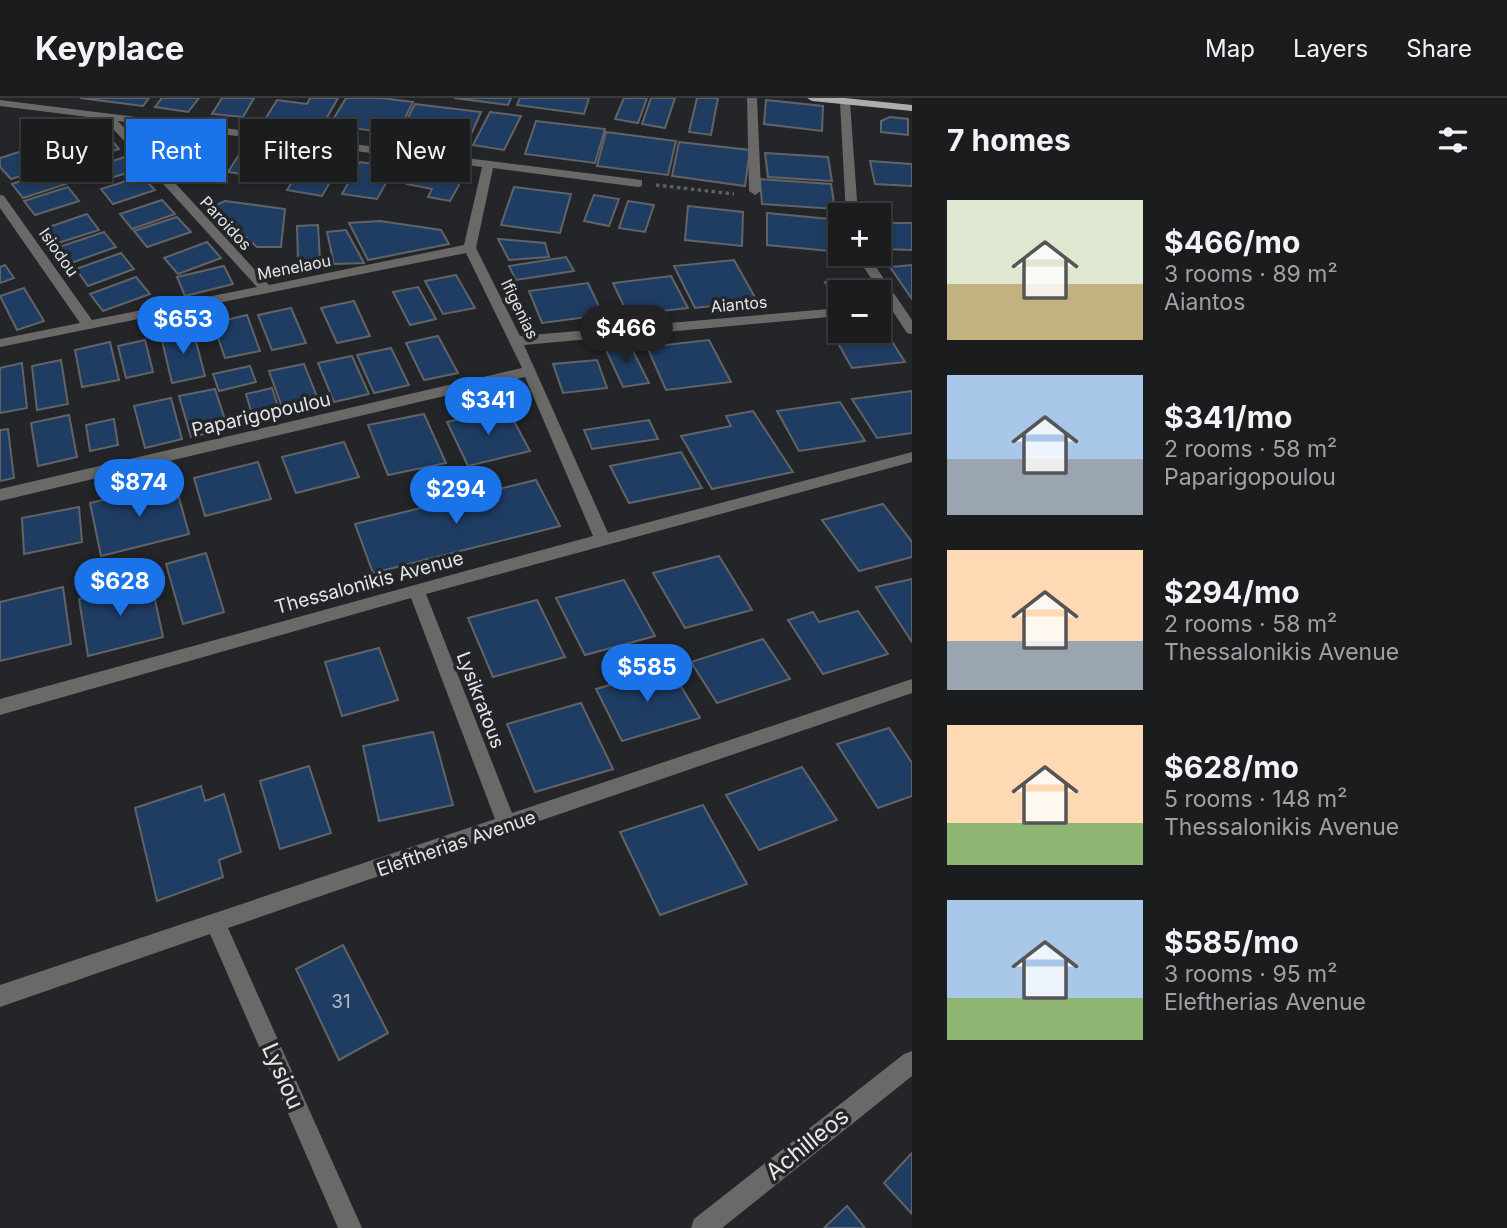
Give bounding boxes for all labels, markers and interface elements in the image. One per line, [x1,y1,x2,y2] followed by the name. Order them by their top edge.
[35,28,184,68] text: Keyplace
[1205,34,1255,63] text: Map
[1293,34,1368,63] text: Layers
[1406,34,1472,63] text: Share
[21,119,112,182] chip: Buy
[126,119,226,182] chip: Rent
[240,119,357,182] chip: Filters
[371,119,470,182] chip: New
[1434,121,1472,159] icon: filters
[947,122,1071,158] text: 7 homes
[196,192,256,254] street label: Paroidos
[828,203,891,343] map controls
[828,203,891,266] button: +
[35,224,83,280] street label: Isiodou
[1164,224,1300,260] text: $466/mo
[1003,228,1087,312] icon: home
[256,250,332,284] street label: Menelaou
[1164,260,1338,288] text: 3 rooms · 89 m²
[497,276,543,342] street label: Ifigenias
[828,280,891,343] button: −
[1164,288,1245,316] text: Aiantos
[710,292,768,316] street label: Aiantos
[142,296,224,356] pin: $653
[153,305,213,333] text: $653
[585,306,667,365] pin: $466
[596,314,656,342] text: $466
[447,378,529,437] pin: $341
[461,386,515,414] text: $341
[189,387,333,442] street label: Paparigopoulou
[1164,399,1293,435] text: $341/mo
[1003,403,1087,487] icon: home
[1164,435,1337,463] text: 2 rooms · 58 m²
[98,460,180,519] pin: $874
[1164,463,1336,491] text: Paparigopoulou
[415,466,497,526] pin: $294
[110,468,168,496] text: $874
[426,475,486,503] text: $294
[272,546,466,619] street label: Thessalonikis Avenue
[79,559,161,618] pin: $628
[90,567,150,595] text: $628
[1164,574,1300,610] text: $294/mo
[1003,578,1087,662] icon: home
[1164,610,1337,638] text: 2 rooms · 58 m²
[1164,638,1399,666] text: Thessalonikis Avenue
[606,644,688,704] pin: $585
[452,649,509,752] street label: Lysikratous
[617,653,677,681] text: $585
[1164,749,1299,785] text: $628/mo
[1003,753,1087,837] icon: home
[1164,785,1347,813] text: 5 rooms · 148 m²
[374,805,539,882] street label: Eleftherias Avenue
[1164,813,1399,841] text: Thessalonikis Avenue
[1164,924,1299,960] text: $585/mo
[1003,928,1087,1012] icon: home
[1164,960,1337,988] text: 3 rooms · 95 m²
[1164,988,1366,1016] text: Eleftherias Avenue
[331,990,351,1013] house number: 31
[256,1039,310,1113] street label: Lysiou
[760,1102,854,1186] street label: Achilleos

